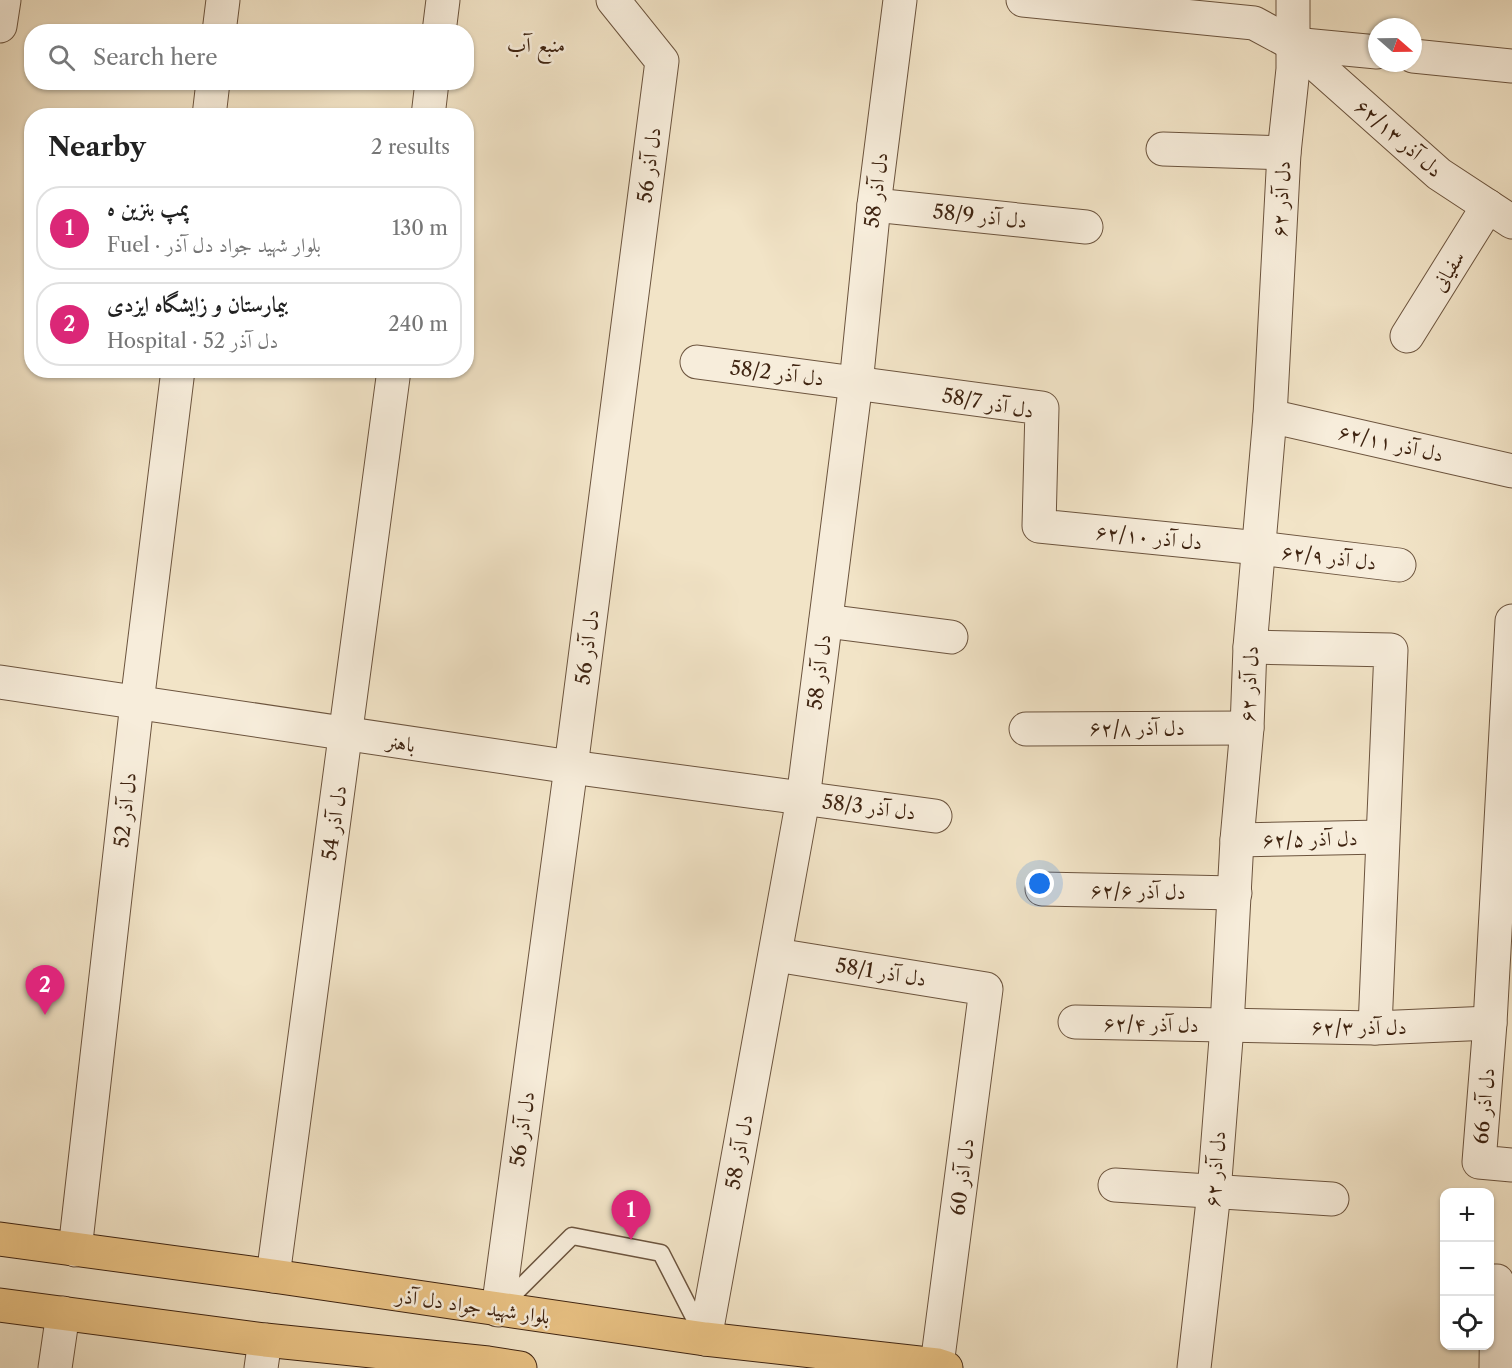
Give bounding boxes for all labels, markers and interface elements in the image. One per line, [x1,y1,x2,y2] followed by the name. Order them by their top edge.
[1368,18,1422,72] north arrow
[24,24,474,90] search box
[507,32,565,64] district label: منبع آب
[45,41,78,74] icon: search
[93,44,218,71] text: Search here
[1351,94,1447,182] street label: دل آذر ۶۲/۱۳
[632,126,666,204] street label: دل آذر 56
[48,131,146,163] text: Nearby
[371,135,450,159] text: 2 results
[859,151,893,229] street label: دل آذر 58
[1267,160,1295,238] street label: دل آذر ۶۲
[107,195,189,222] text: پمپ بنزین ه
[932,199,1028,233] street label: دل آذر 58/9
[65,216,74,240] text: 1
[392,216,448,240] text: 130 m
[107,233,321,257] text: Fuel · بلوار شهید جواد دل آذر
[1426,246,1470,296] street label: سفیانی
[107,291,288,318] text: بیمارستان و زایشگاه ایزدی
[64,312,75,336] text: 2
[388,312,448,336] text: 240 m
[107,329,278,353] text: Hospital · دل آذر 52
[729,355,825,391] street label: دل آذر 58/2
[940,383,1036,423] street label: دل آذر 58/7
[1336,419,1446,467] street label: دل آذر ۶۲/۱۱
[1094,519,1204,555] street label: دل آذر ۶۲/۱۰
[1280,539,1378,575] street label: دل آذر ۶۲/۹
[570,608,604,686] street label: دل آذر 56
[802,633,836,711] street label: دل آذر 58
[1235,645,1263,723] street label: دل آذر ۶۲
[1089,716,1185,740] street label: دل آذر ۶۲/۸
[383,729,417,757] street label: باهنر
[109,771,141,849] street label: دل آذر 52
[317,784,351,862] street label: دل آذر 54
[821,789,917,825] street label: دل آذر 58/3
[1262,826,1358,852] street label: دل آذر ۶۲/۵
[1025,869,1054,898] your location
[1090,878,1186,904] street label: دل آذر ۶۲/۶
[834,953,928,991] street label: دل آذر 58/1
[26,966,64,1015] pin: 2
[1103,1011,1199,1037] street label: دل آذر ۶۲/۴
[1311,1015,1407,1039] street label: دل آذر ۶۲/۳
[1469,1067,1499,1145] street label: دل آذر 66
[505,1090,539,1168] street label: دل آذر 56
[721,1113,757,1191] street label: دل آذر 58
[1200,1130,1230,1208] street label: دل آذر ۶۲
[945,1137,979,1217] street label: دل آذر 60
[1440,1188,1494,1350] map controls
[1440,1188,1494,1242] button: +
[612,1190,650,1240] pin: 1
[1440,1242,1494,1296] button: −
[392,1283,551,1330] street label: بلوار شهید جواد دل آذر
[1440,1296,1494,1350] button: locate

